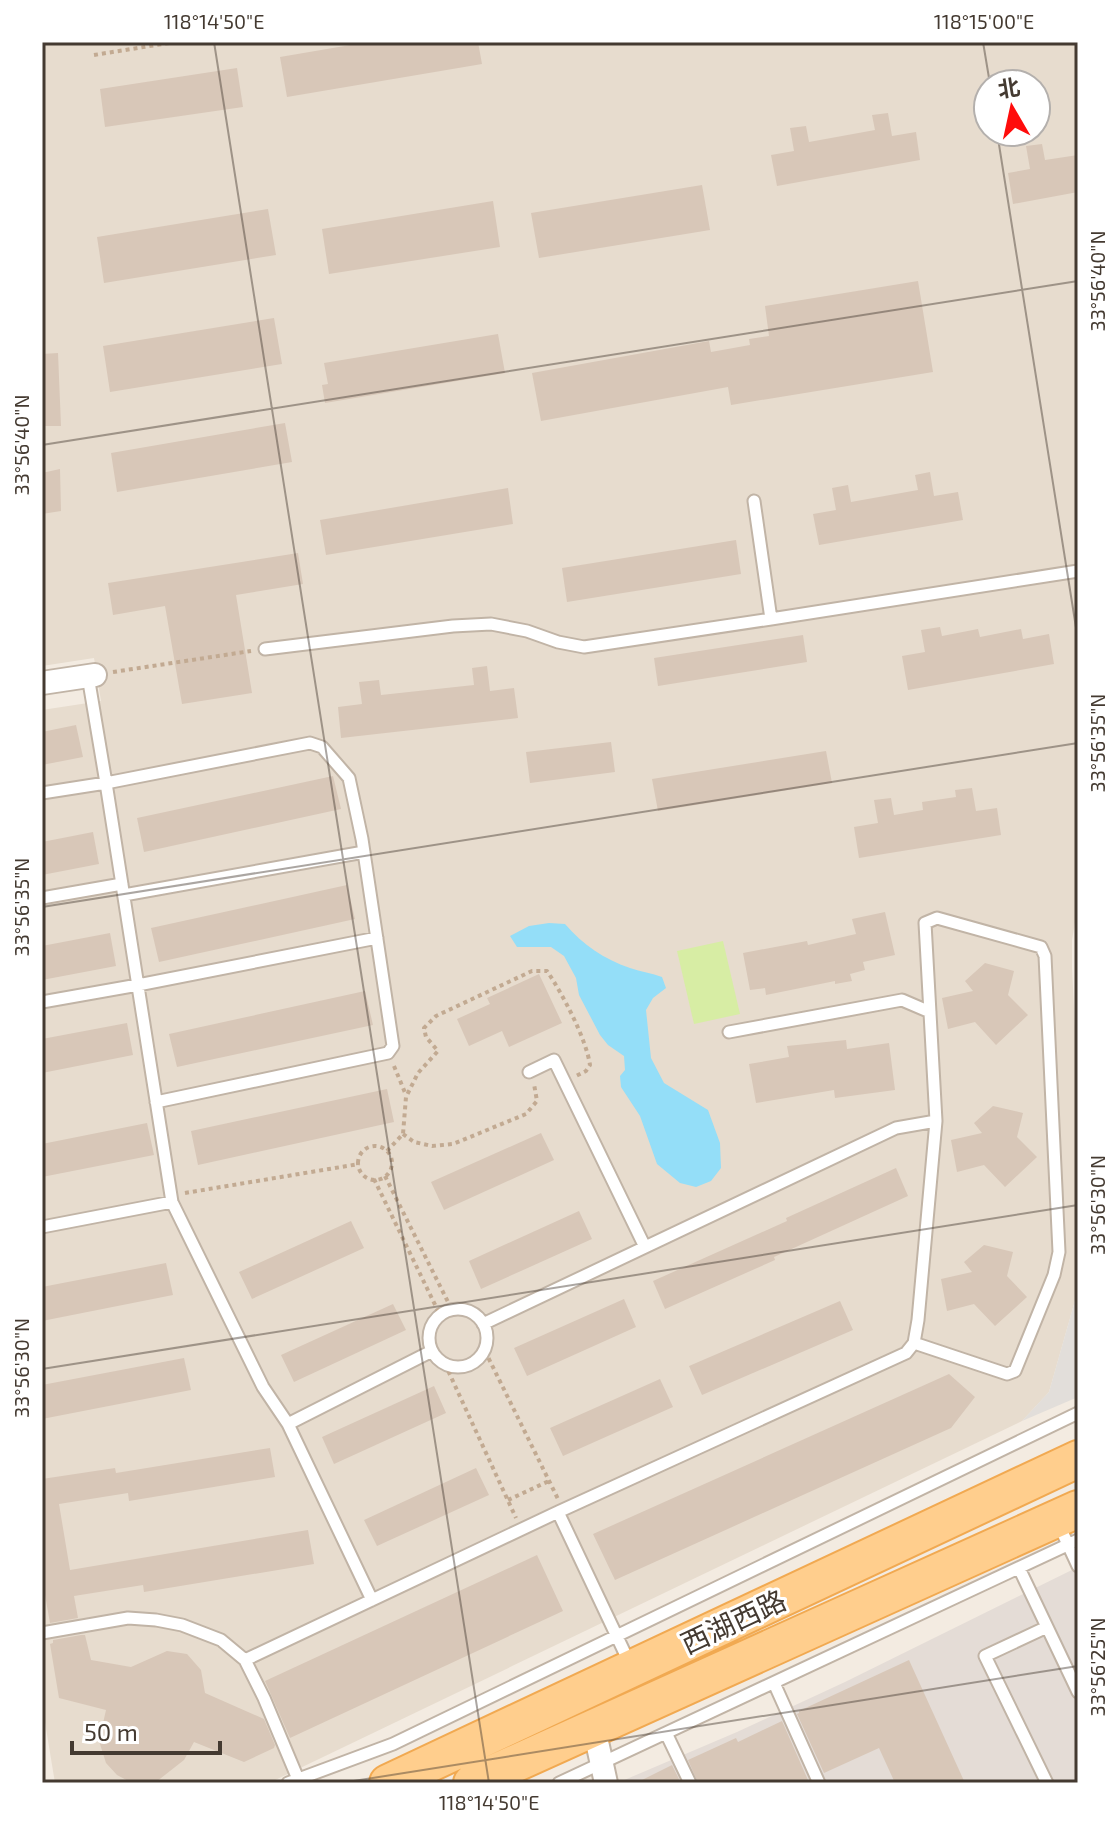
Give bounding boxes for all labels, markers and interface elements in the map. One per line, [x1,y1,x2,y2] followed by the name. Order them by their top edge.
[164,9,264,33] text: 118°14'50"E
[934,9,1034,33] text: 118°15'00"E
[972,68,1052,148] north arrow
[996,73,1022,102] text: 北
[1085,231,1109,331] text: 33°56'40"N
[9,395,33,495] text: 33°56'40"N
[1085,694,1109,792] text: 33°56'35"N
[9,858,33,956] text: 33°56'35"N
[1085,1155,1109,1255] text: 33°56'30"N
[9,1318,33,1418] text: 33°56'30"N
[675,1582,791,1660] street label: 西湖西路
[1085,1618,1109,1716] text: 33°56'25"N
[72,1705,220,1755] scale bar
[84,1717,138,1746] text: 50 m
[439,1790,539,1814] text: 118°14'50"E

